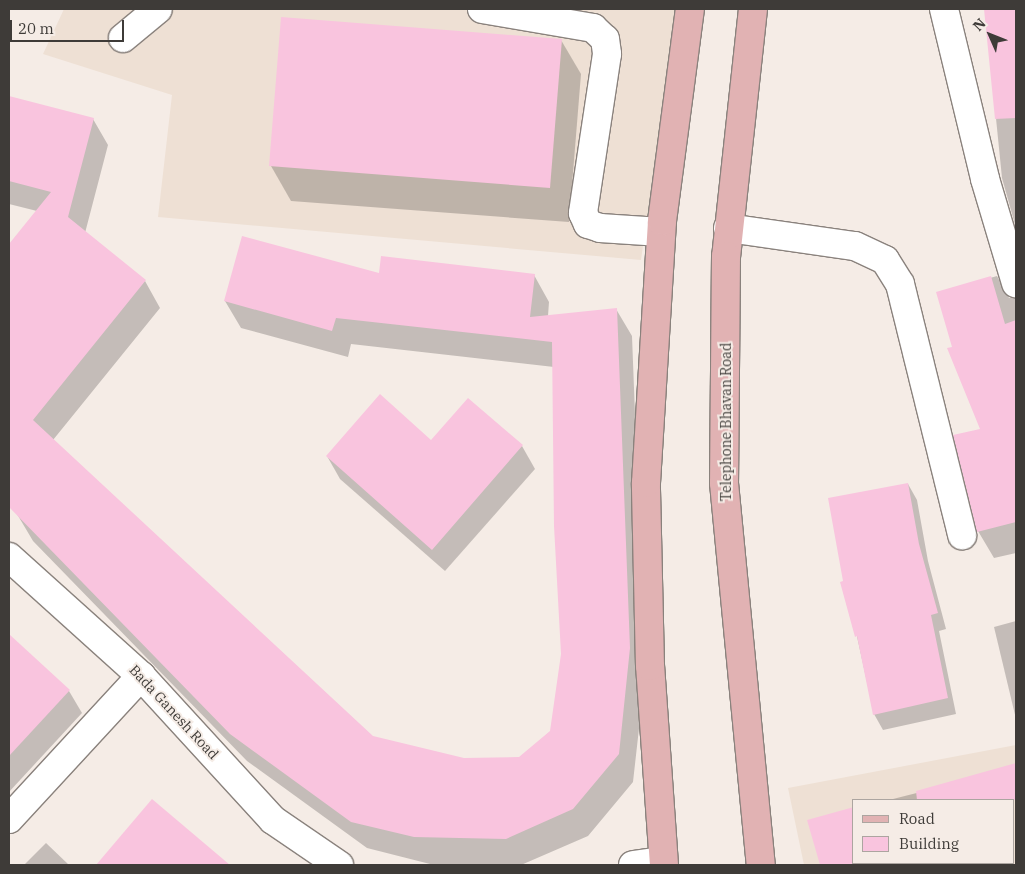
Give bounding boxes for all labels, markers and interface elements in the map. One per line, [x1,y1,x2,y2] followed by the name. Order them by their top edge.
[12,10,126,42] scale bar
[965,10,1015,60] north arrow
[969,14,990,35] text: N
[18,19,54,38] text: 20 m
[718,343,734,501] street label: Telephone Bhavan Road
[126,661,222,763] street label: Bada Ganesh Road
[852,799,1015,864] legend
[899,809,935,828] text: Road
[899,834,959,853] text: Building

